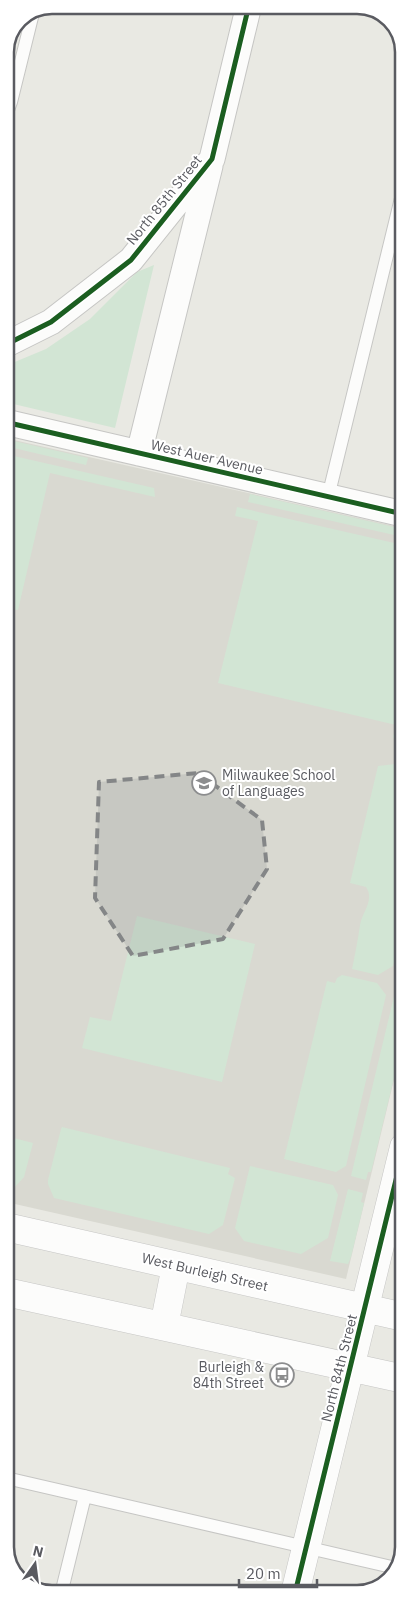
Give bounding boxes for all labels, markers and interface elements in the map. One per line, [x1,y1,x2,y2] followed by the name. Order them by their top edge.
[122,151,206,249] street label: North 85th Street
[149,435,265,479] street label: West Auer Avenue
[222,766,335,800] place label: Milwaukee School of Languages
[191,770,217,796] school or university icon: Milwaukee School of Languages
[140,1249,270,1295] street label: West Burleigh Street
[317,1312,361,1424] street label: North 84th Street
[193,1358,264,1392] place label: Burleigh & 84th Street
[269,1362,295,1388] bus stop icon: Burleigh & 84th Street
[10,1539,60,1589] north arrow
[31,1541,45,1561] text: N
[239,1556,316,1588] scale bar
[246,1564,281,1583] text: 20 m

